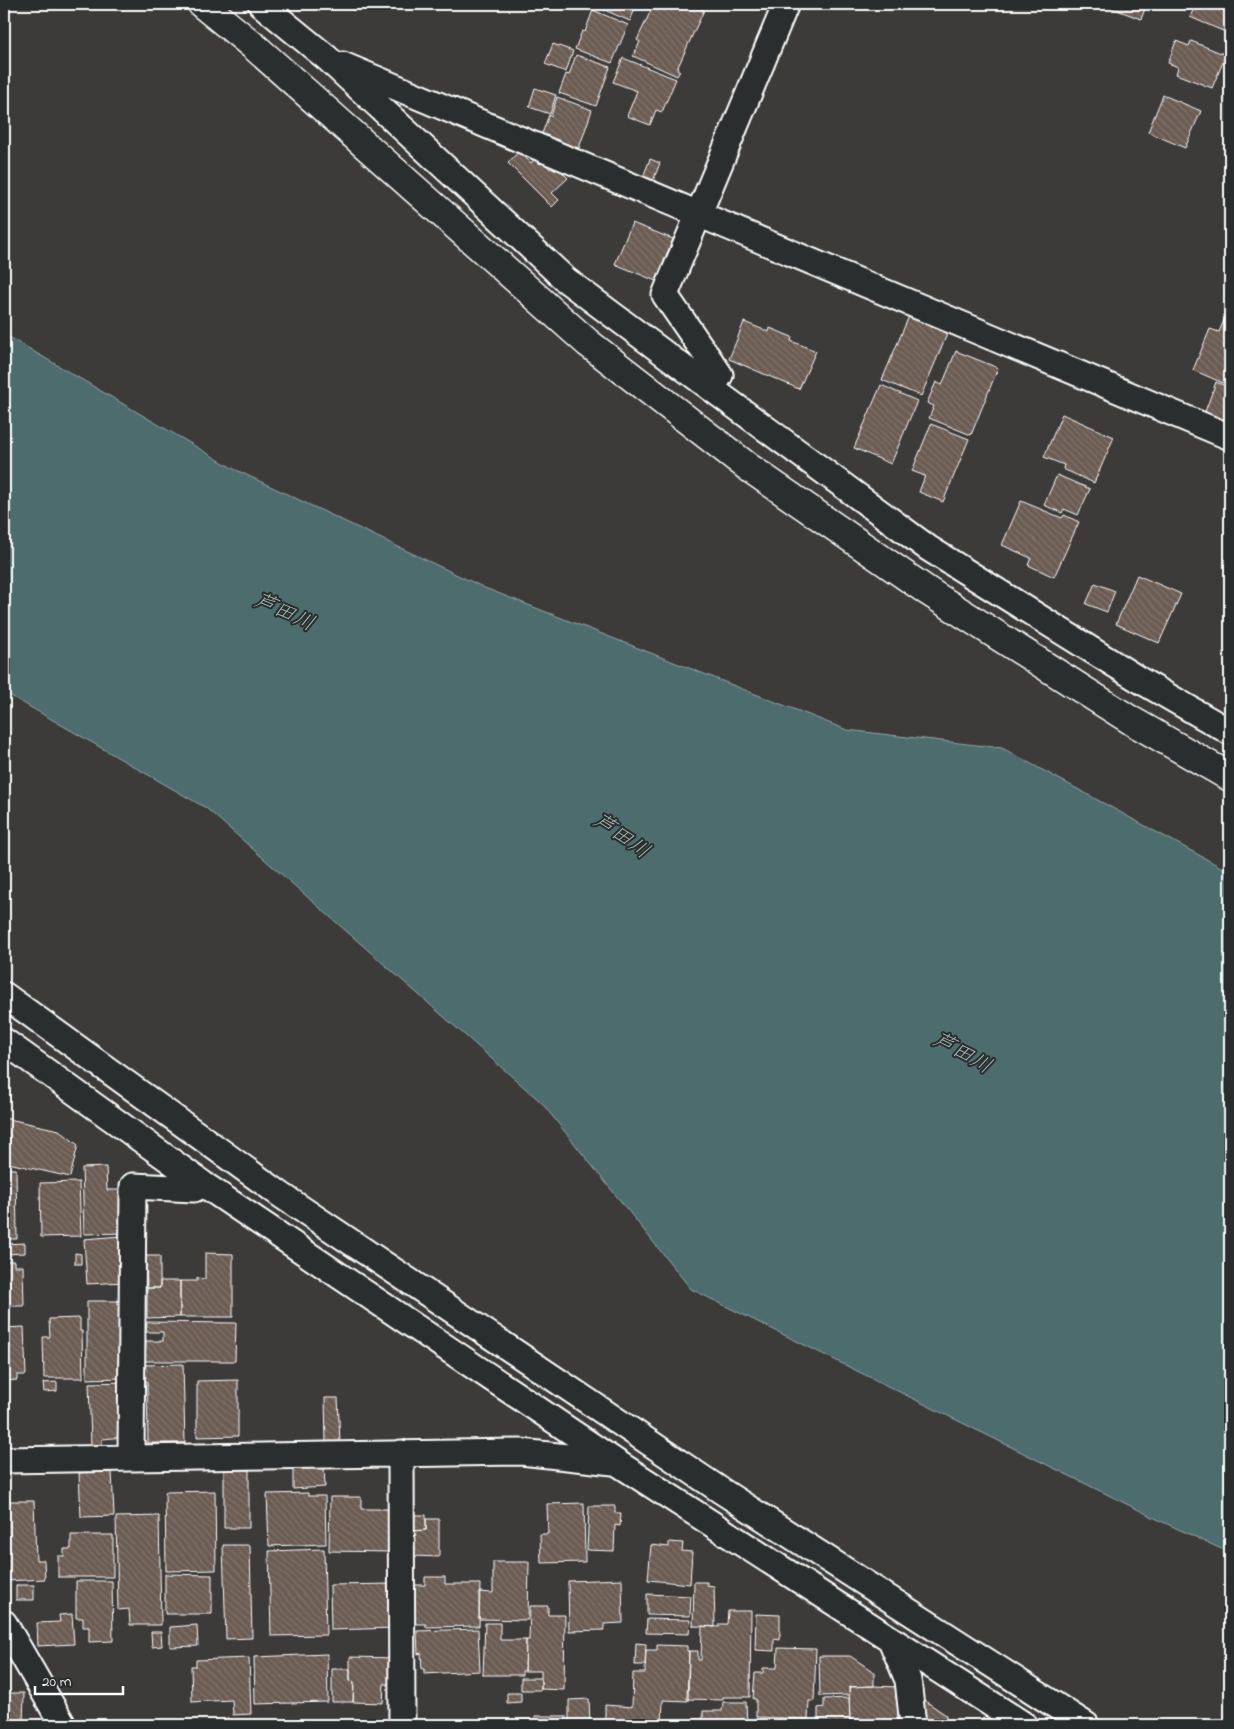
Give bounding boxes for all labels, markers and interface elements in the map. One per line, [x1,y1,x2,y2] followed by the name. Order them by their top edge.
[249,586,319,640] water label: 芦田川
[587,807,655,867] water label: 芦田川
[927,1026,997,1082] water label: 芦田川
[35,1664,122,1696] scale bar
[42,1671,72,1693] text: 20 m

